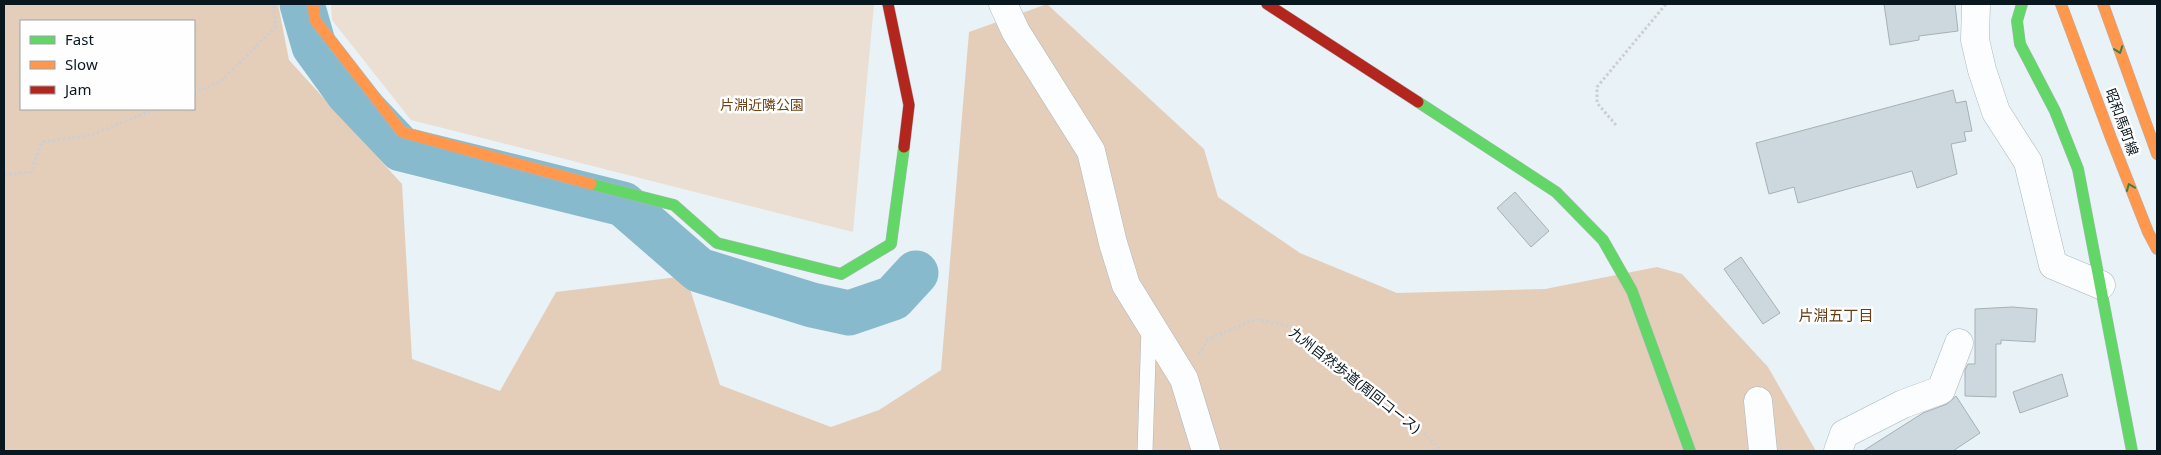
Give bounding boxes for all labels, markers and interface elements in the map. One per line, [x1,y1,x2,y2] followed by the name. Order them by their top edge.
[20,20,195,110] legend
[65,29,94,49] text: Fast
[2113,45,2123,54] one-way arrow
[65,54,98,74] text: Slow
[63,79,92,99] text: Jam
[2102,86,2143,158] street label: 昭和馬町線
[720,95,804,114] park label: 片淵近隣公園
[2126,183,2136,192] one-way arrow
[1798,305,1874,325] district label: 片淵五丁目
[1286,322,1425,437] street label: 九州自然歩道(周回コース)

